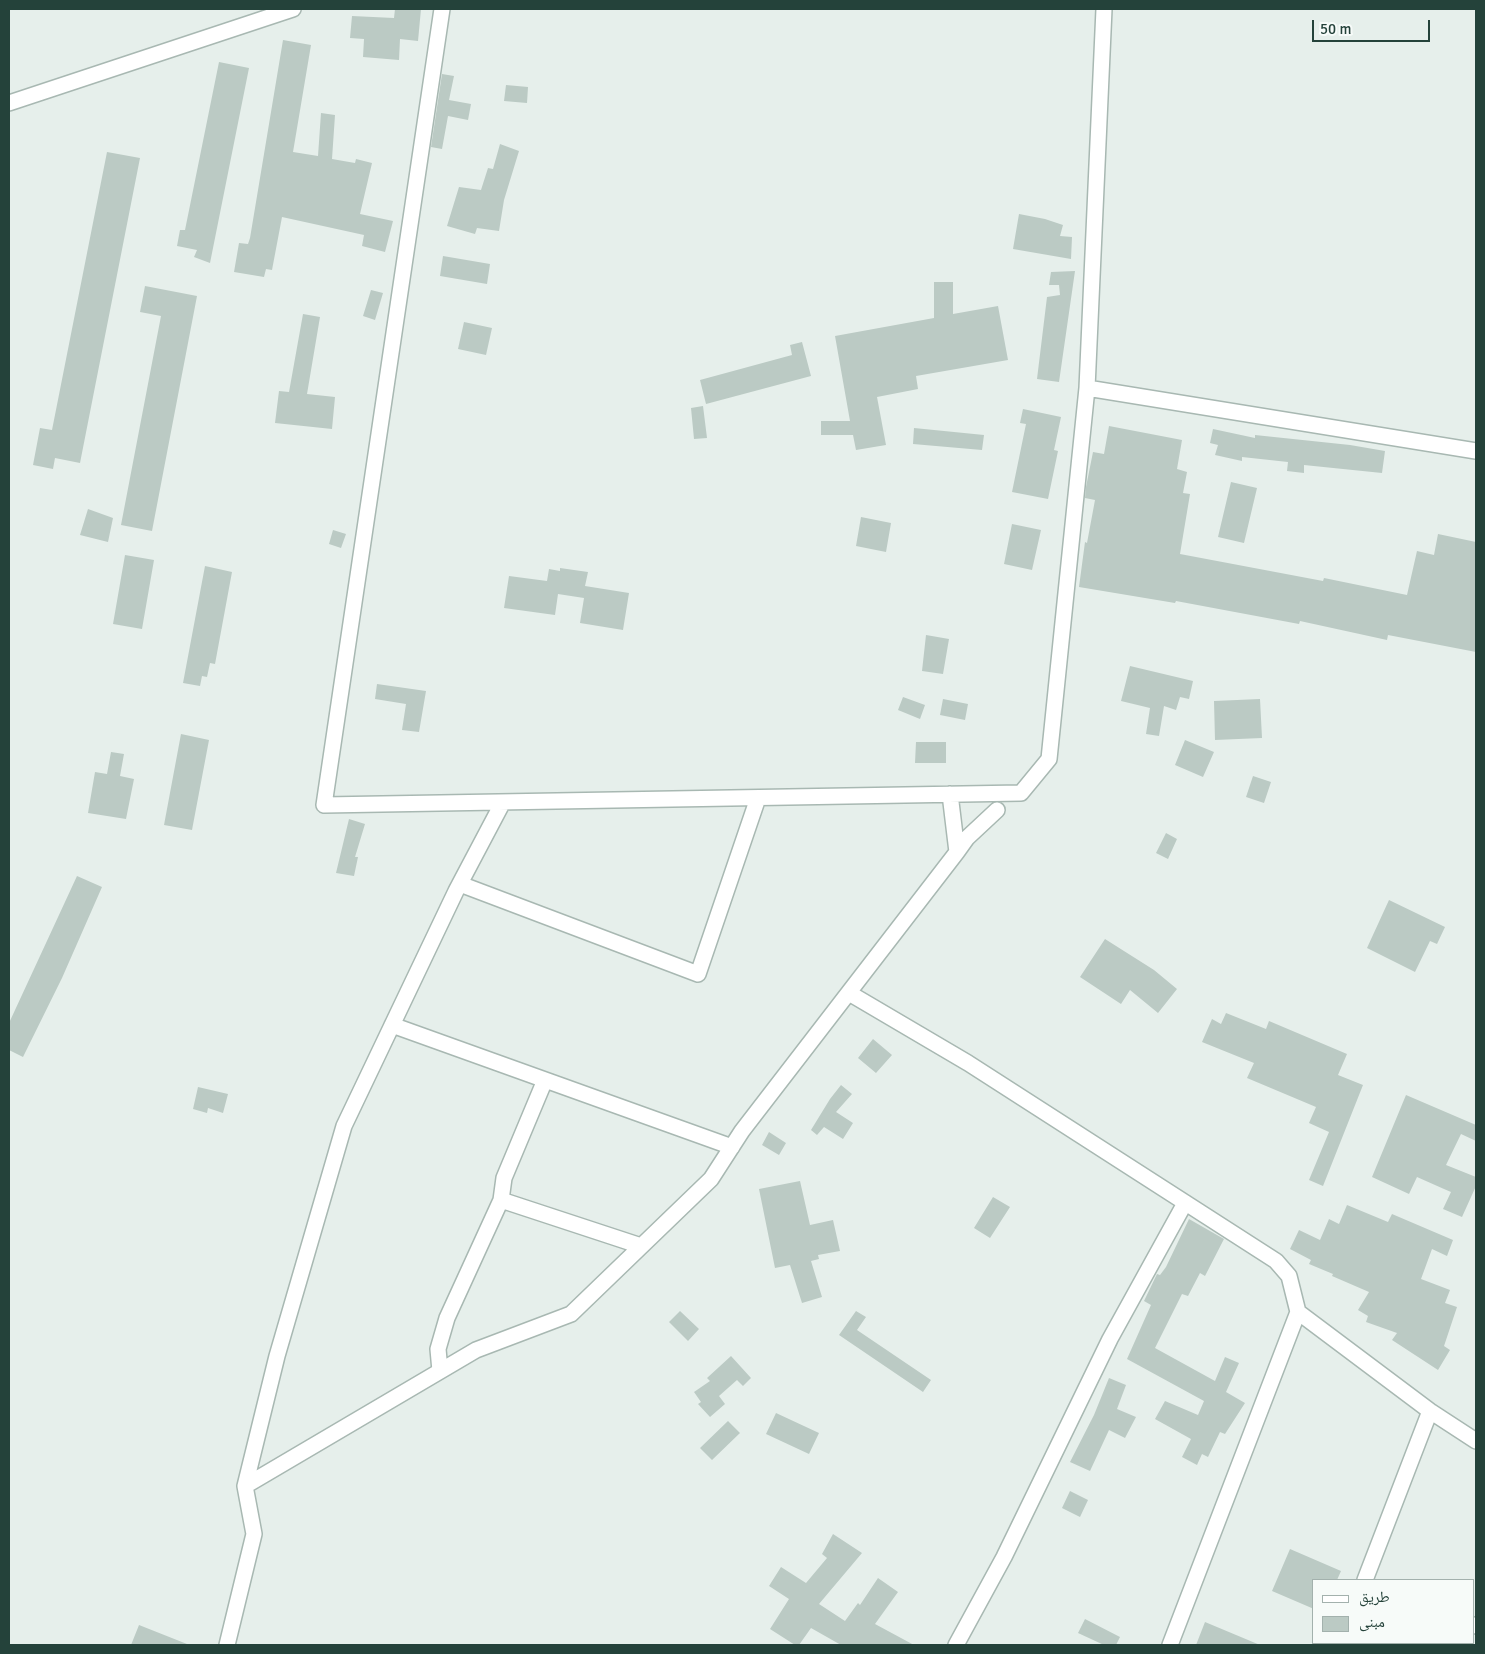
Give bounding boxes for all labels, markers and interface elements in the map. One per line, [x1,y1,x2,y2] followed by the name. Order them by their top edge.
[1315,10,1432,42] scale bar
[1320,20,1351,38] text: 50 m
[1312,1579,1475,1644] legend
[1359,1588,1390,1606] text: طريق
[1359,1613,1385,1631] text: مبنى

